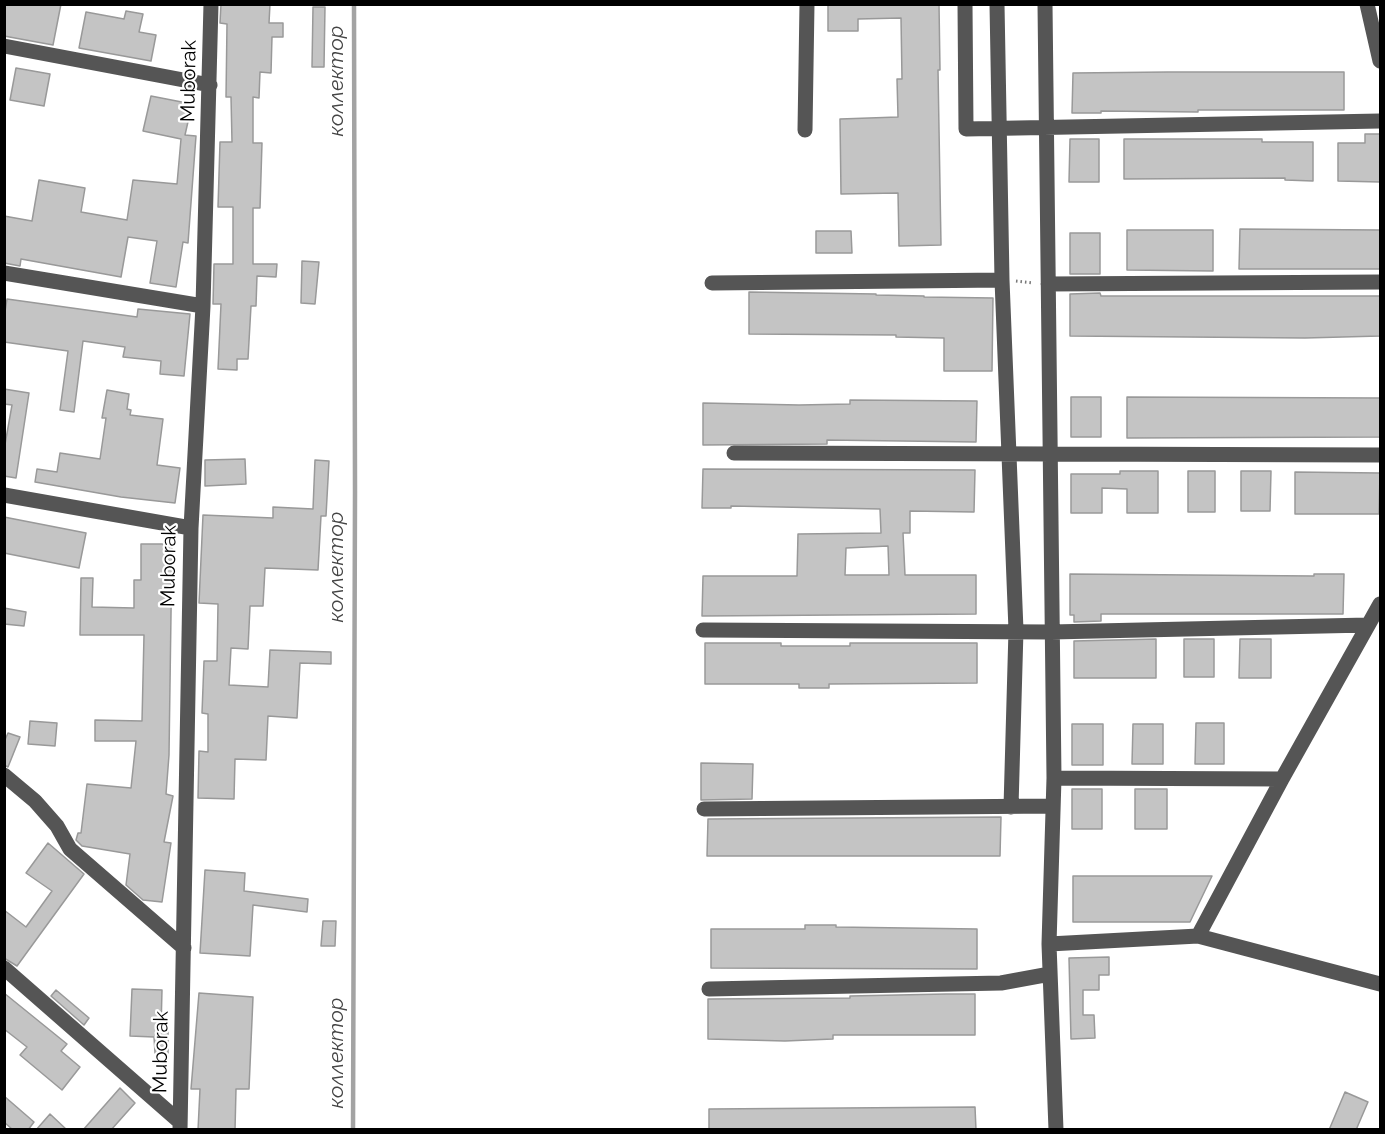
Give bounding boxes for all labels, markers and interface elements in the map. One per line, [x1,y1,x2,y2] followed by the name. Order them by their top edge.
[324,26,350,136] water label: коллектор
[176,40,202,122] street label: Muborak
[324,512,350,622] water label: коллектор
[156,525,182,607] street label: Muborak
[324,998,350,1108] water label: коллектор
[148,1011,174,1093] street label: Muborak

